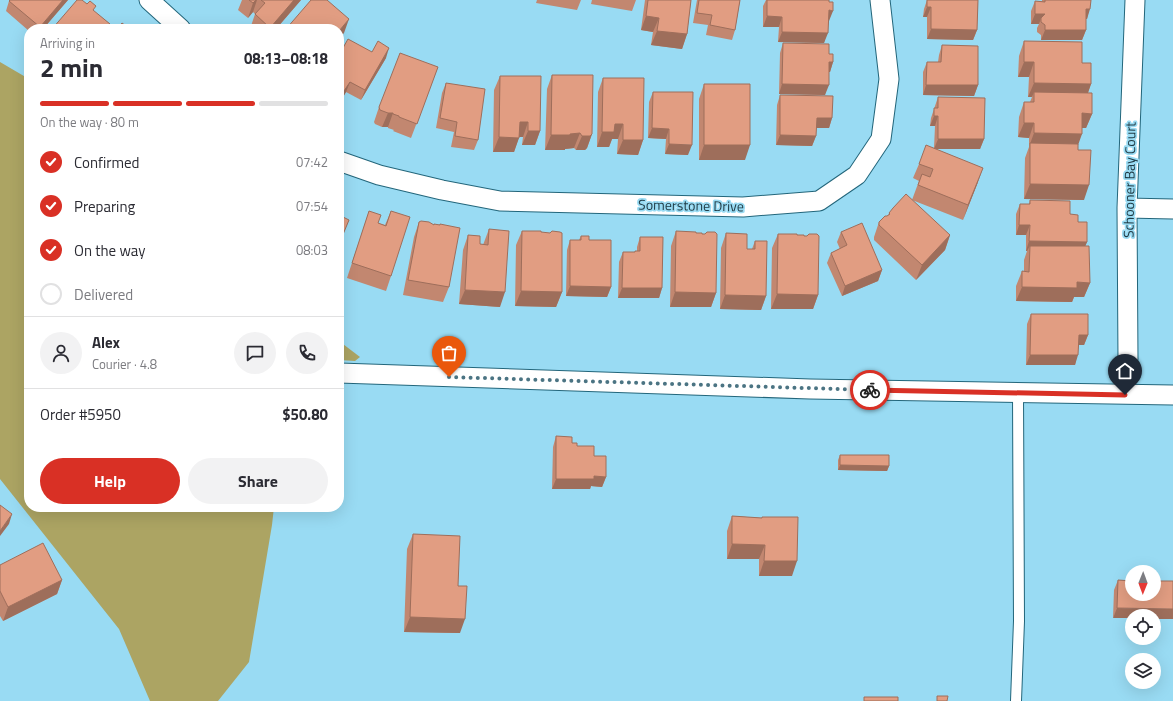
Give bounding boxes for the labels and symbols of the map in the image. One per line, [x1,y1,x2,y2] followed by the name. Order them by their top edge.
[1117,122,1141,238] street label: Schooner Bay Court
[638,194,744,216] street label: Somerstone Drive
[432,336,466,377] pin
[1108,354,1142,395] pin
[850,370,890,410] courier
[1125,565,1161,601] north arrow

